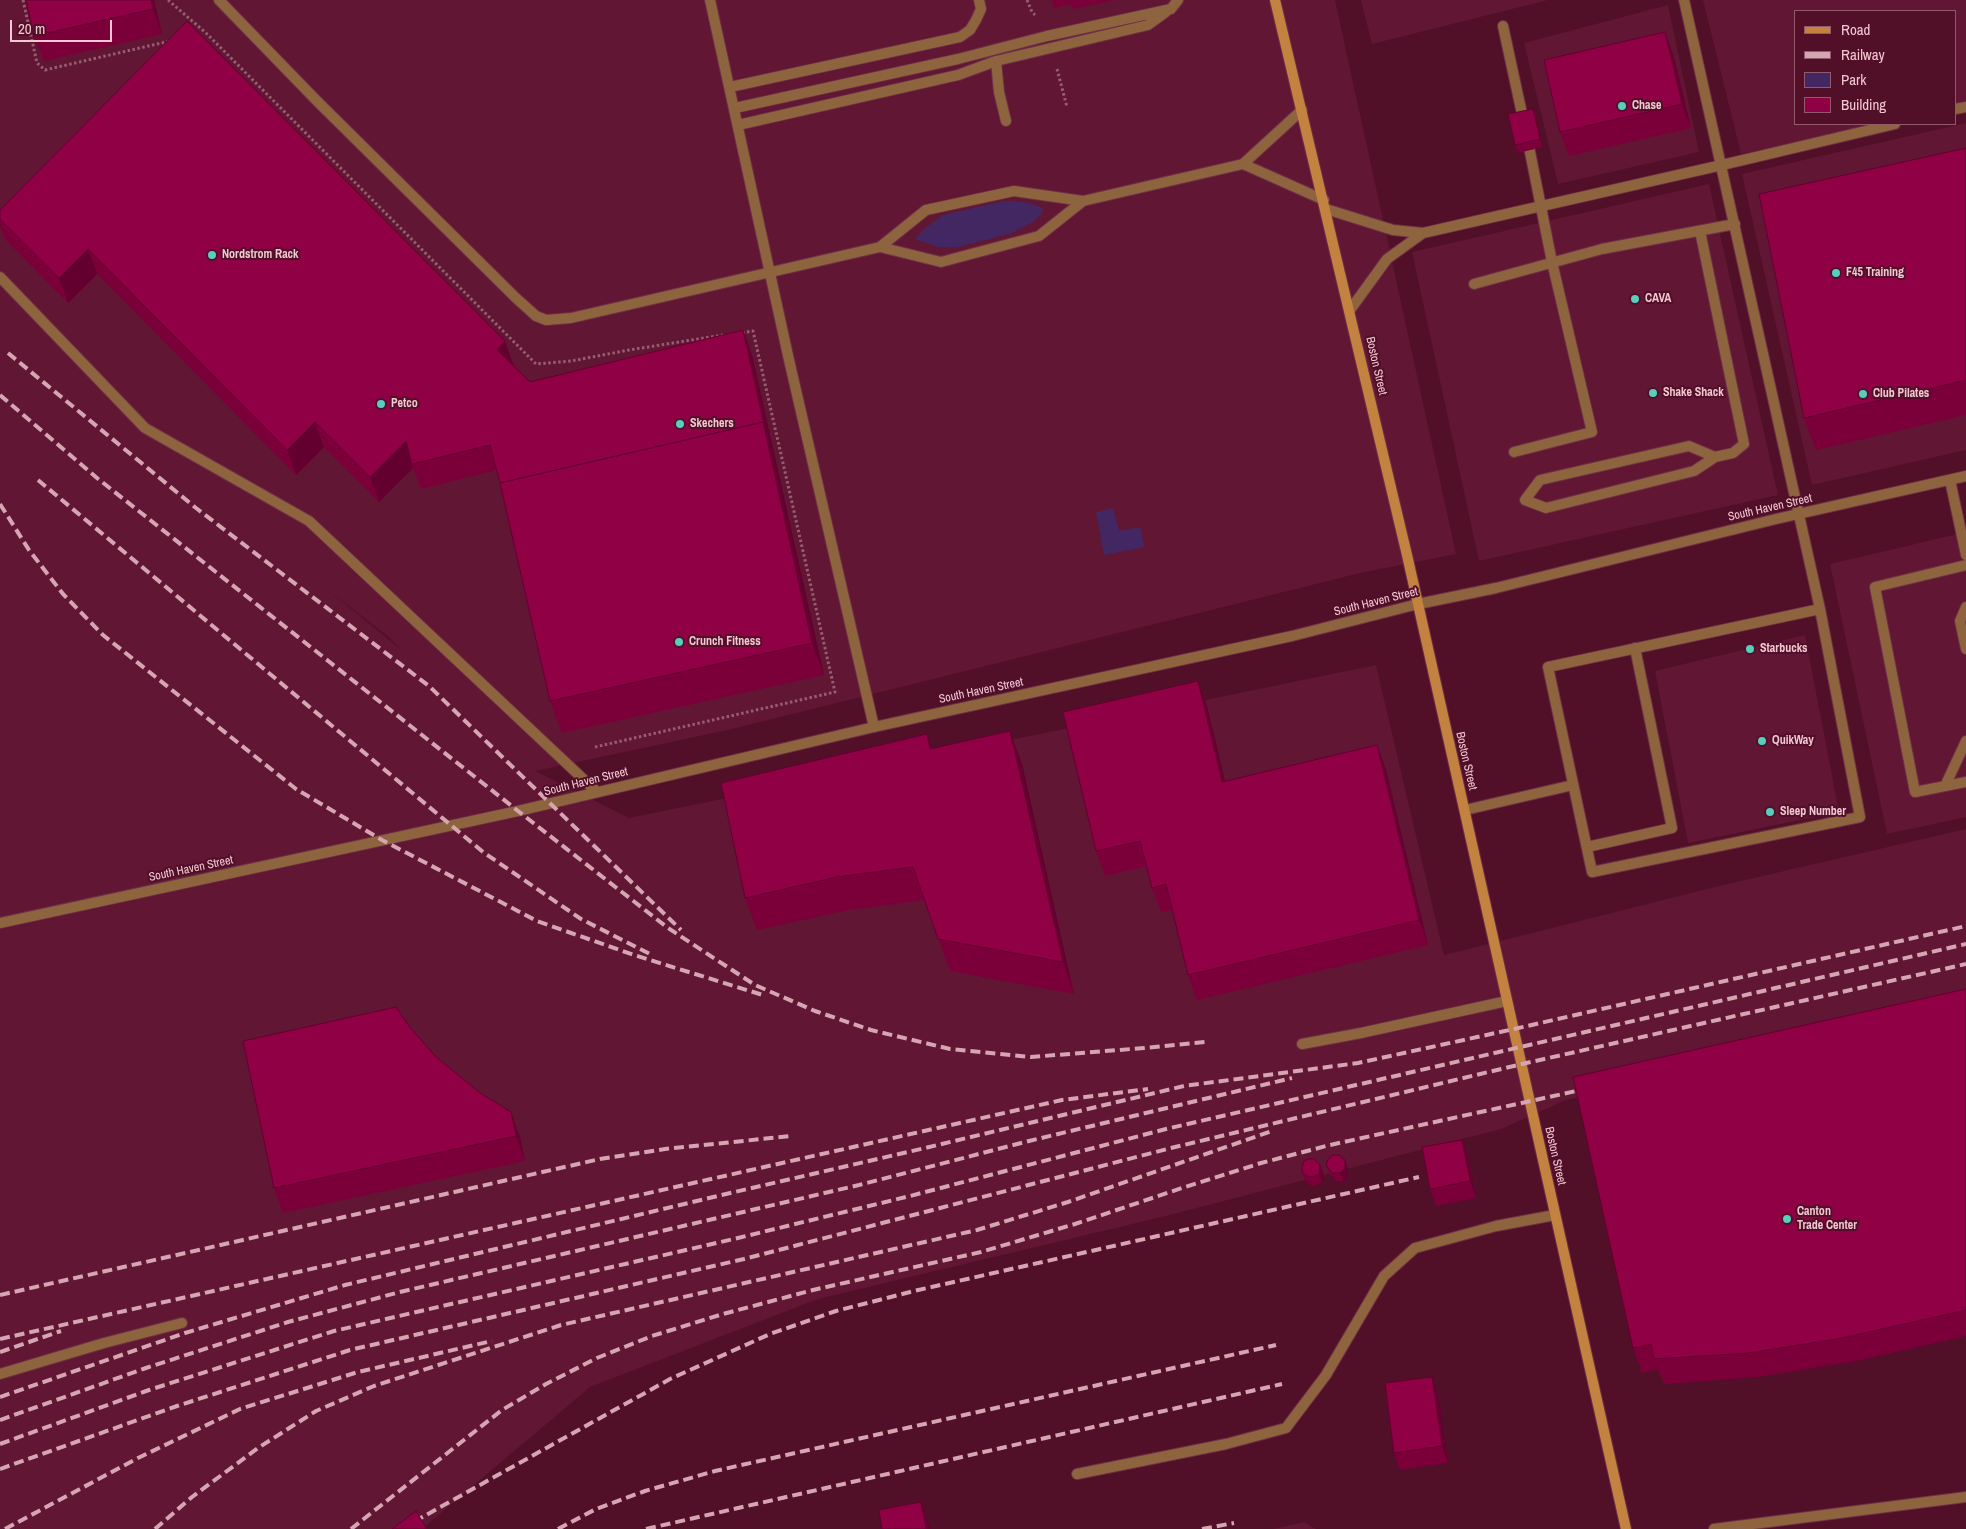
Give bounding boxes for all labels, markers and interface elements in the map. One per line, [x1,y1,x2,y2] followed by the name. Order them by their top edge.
[12,10,115,42] scale bar
[1794,10,1956,125] legend
[18,18,45,39] text: 20 m
[1841,19,1870,40] text: Road
[1841,44,1885,65] text: Railway
[1841,69,1866,90] text: Park
[1841,94,1886,115] text: Building
[1632,99,1662,113] place label: Chase
[1616,100,1628,112] marker: Chase
[222,248,299,262] place label: Nordstrom Rack
[206,249,218,261] marker: Nordstrom Rack
[1846,266,1904,280] place label: F45 Training
[1830,267,1842,279] marker: F45 Training
[1645,292,1671,306] place label: CAVA
[1629,293,1641,305] marker: CAVA
[1362,335,1390,397] street label: Boston Street
[1663,386,1724,400] place label: Shake Shack
[1647,387,1659,399] marker: Shake Shack
[1873,387,1929,401] place label: Club Pilates
[1857,388,1869,400] marker: Club Pilates
[391,397,418,411] place label: Petco
[375,398,387,410] marker: Petco
[690,417,734,431] place label: Skechers
[674,418,686,430] marker: Skechers
[1727,491,1813,525] street label: South Haven Street
[1333,585,1419,619] street label: South Haven Street
[689,635,761,649] place label: Crunch Fitness
[673,636,685,648] marker: Crunch Fitness
[1760,642,1808,656] place label: Starbucks
[1744,643,1756,655] marker: Starbucks
[937,675,1025,707] street label: South Haven Street
[1452,730,1480,792] street label: Boston Street
[1772,734,1814,748] place label: QuikWay
[1756,735,1768,747] marker: QuikWay
[543,765,629,799] street label: South Haven Street
[1780,805,1846,819] place label: Sleep Number
[1764,806,1776,818] marker: Sleep Number
[147,853,235,885] street label: South Haven Street
[1541,1125,1569,1187] street label: Boston Street
[1797,1205,1857,1233] place label: Canton Trade Center
[1781,1213,1793,1225] marker: Canton Trade Center

